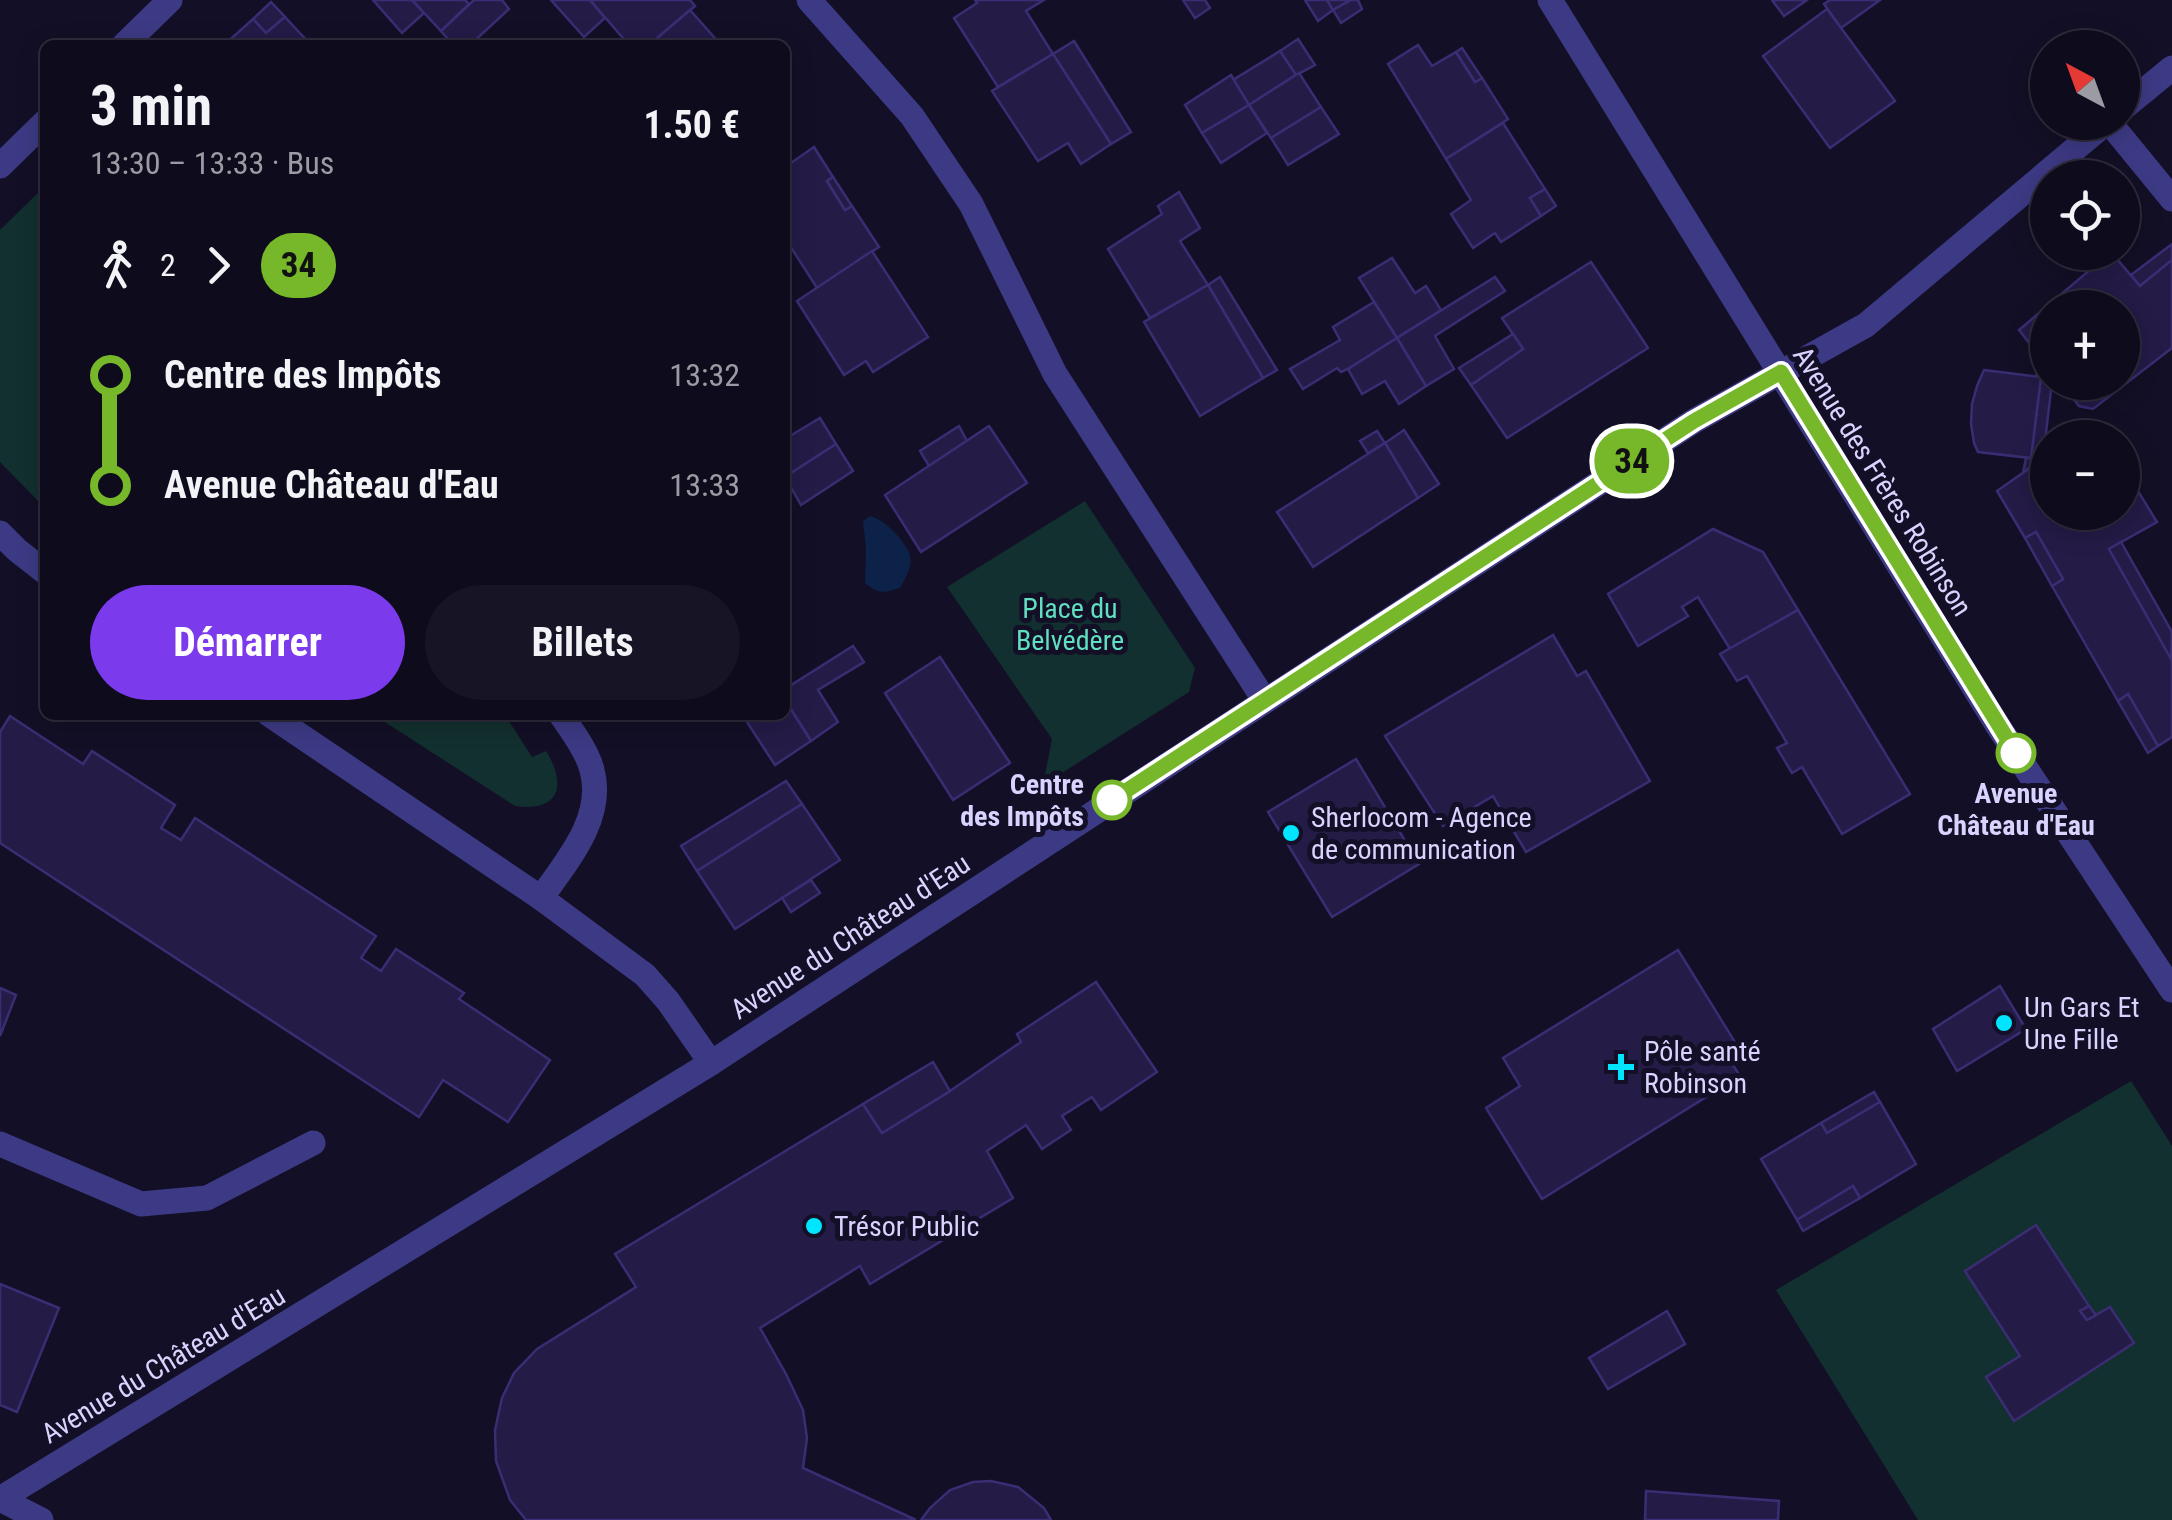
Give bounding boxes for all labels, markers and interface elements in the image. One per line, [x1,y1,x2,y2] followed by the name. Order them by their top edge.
[2030,30,2140,140] north arrow
[2030,30,2140,530] map controls
[90,74,212,138] text: 3 min
[643,103,740,147] text: 1.50 €
[90,144,334,182] text: 13:30 – 13:33 · Bus
[2030,160,2140,270] button: locate
[90,238,145,293] icon: walk
[191,238,246,293] icon: forward
[281,245,316,286] text: 34
[160,246,176,284] text: 2
[2030,290,2140,400] button: +
[1786,340,1979,622] street label: Avenue des Frères Robinson
[164,353,441,397] text: Centre des Impôts
[669,356,740,394] text: 13:32
[2030,420,2140,530] button: −
[1587,428,1677,494] line badge: 34
[1614,441,1650,482] text: 34
[164,463,499,507] text: Avenue Château d'Eau
[669,466,740,504] text: 13:33
[90,585,405,700] button: Démarrer
[425,585,740,700] button: Billets
[1016,592,1124,657] park label: Place du Belvédère
[1997,734,2035,772] marker: Avenue Château d'Eau
[960,768,1084,833] place label: Centre des Impôts
[1937,777,2095,842] place label: Avenue Château d'Eau
[1093,781,1131,819] marker: Centre des Impôts
[1311,801,1532,866] place label: Sherlocom - Agence de communication
[1280,822,1302,844] marker: Sherlocom - Agence de communication
[725,847,976,1026] street label: Avenue du Château d'Eau
[2024,991,2140,1056] place label: Un Gars Et Une Fille
[1993,1012,2015,1034] marker: Un Gars Et Une Fille
[1644,1035,1761,1100] place label: Pôle santé Robinson
[1608,1054,1634,1080] marker: Pôle santé Robinson
[834,1210,979,1243] place label: Trésor Public
[803,1215,825,1237] marker: Trésor Public
[36,1279,291,1450] street label: Avenue du Château d'Eau

